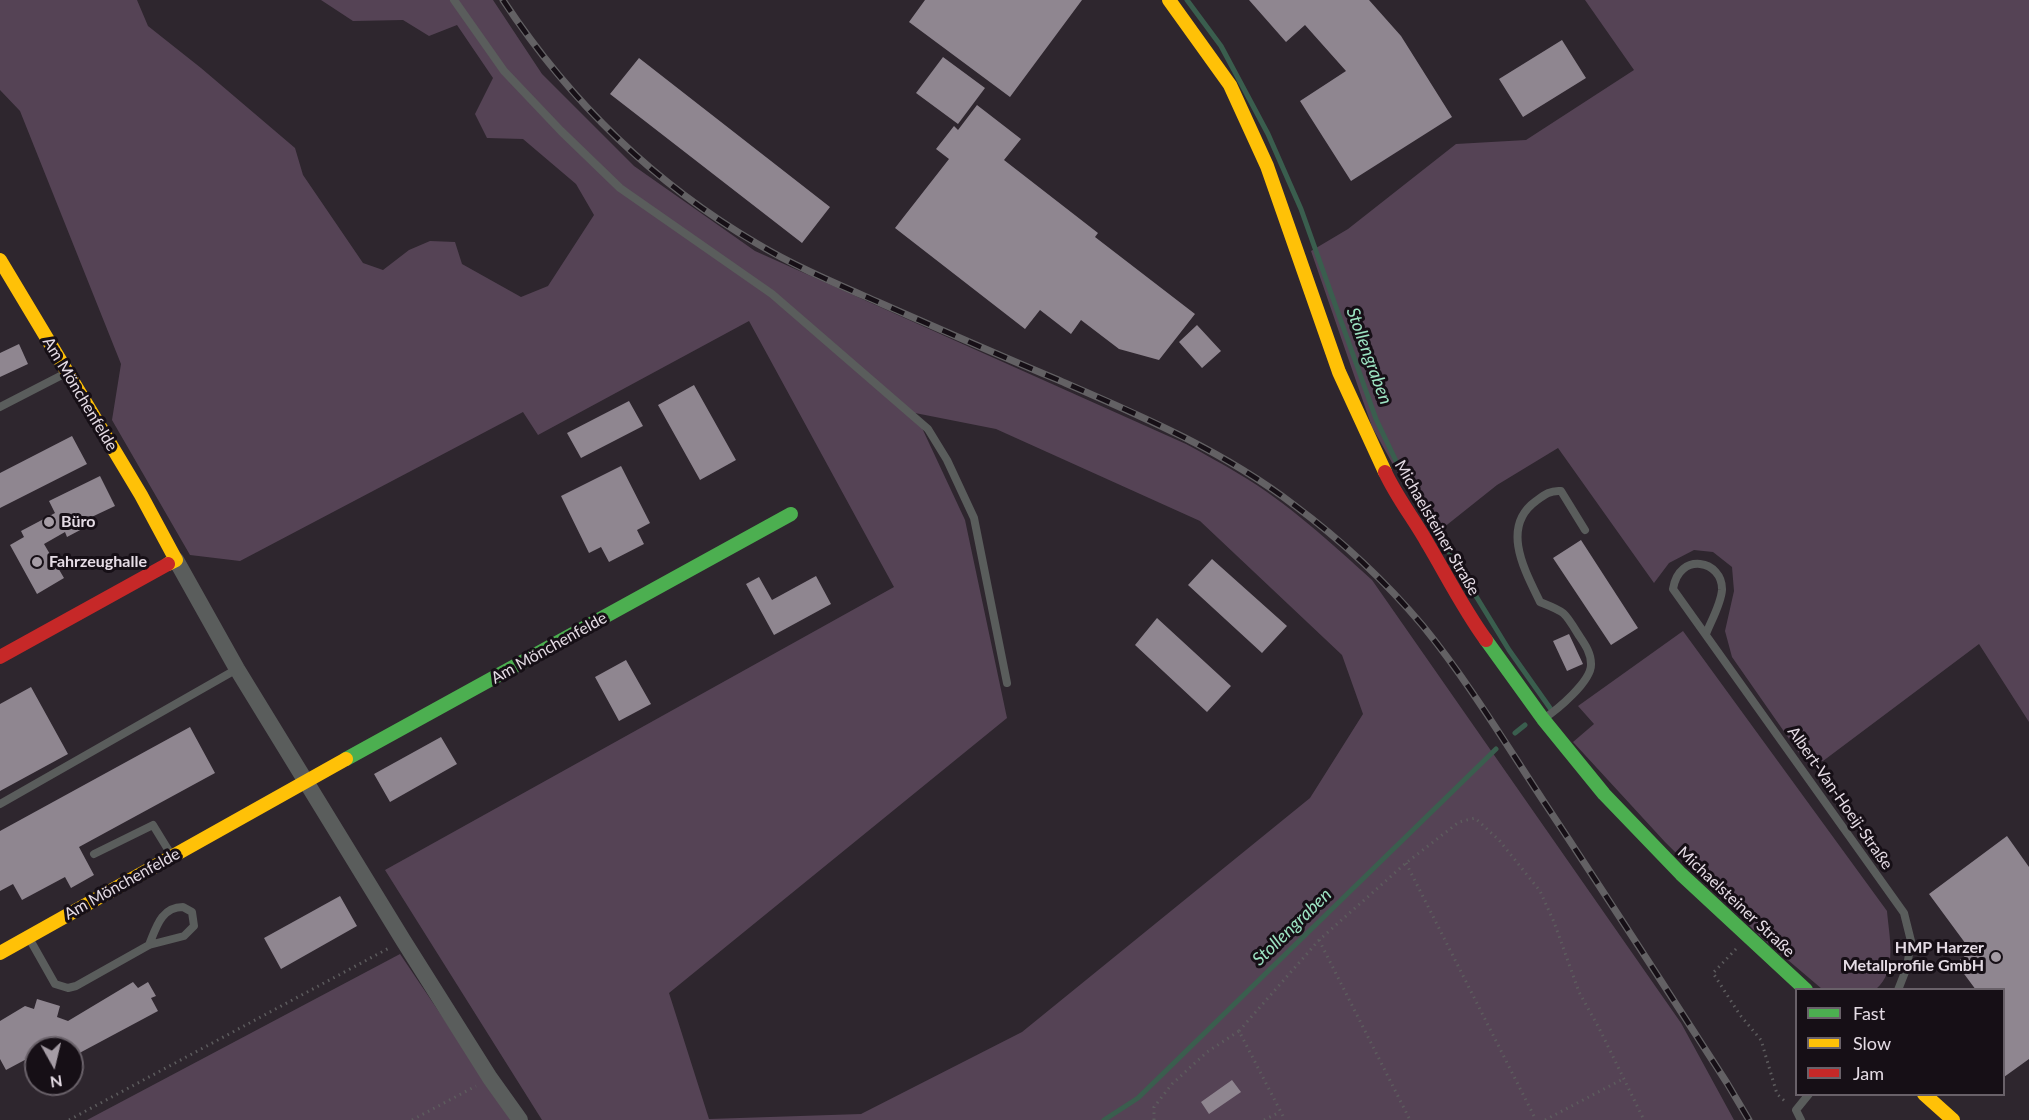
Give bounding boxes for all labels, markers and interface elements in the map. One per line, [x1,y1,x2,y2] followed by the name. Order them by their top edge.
[1341,304,1397,408] water label: Stollengraben
[38,334,122,454] street label: Am Mönchenfelde
[1390,457,1484,599] street label: Michaelsteiner Straße
[61,512,95,532] place label: Büro
[42,515,56,529] marker: Büro
[49,552,147,572] place label: Fahrzeughalle
[30,555,44,569] marker: Fahrzeughalle
[488,608,610,688] street label: Am Mönchenfelde
[1783,723,1897,873] street label: Albert-Van-Hoeij-Straße
[1674,843,1798,961] street label: Michaelsteiner Straße
[61,844,183,924] street label: Am Mönchenfelde
[1248,884,1336,970] water label: Stollengraben
[1843,938,1984,976] place label: HMP Harzer Metallprofile GmbH
[1989,950,2003,964] marker: HMP Harzer Metallprofile GmbH
[1795,988,2005,1096] legend
[1853,1002,1885,1024] text: Fast
[1853,1032,1891,1054] text: Slow
[24,1036,84,1096] north arrow
[1853,1062,1884,1084] text: Jam
[49,1072,64,1093] text: N

